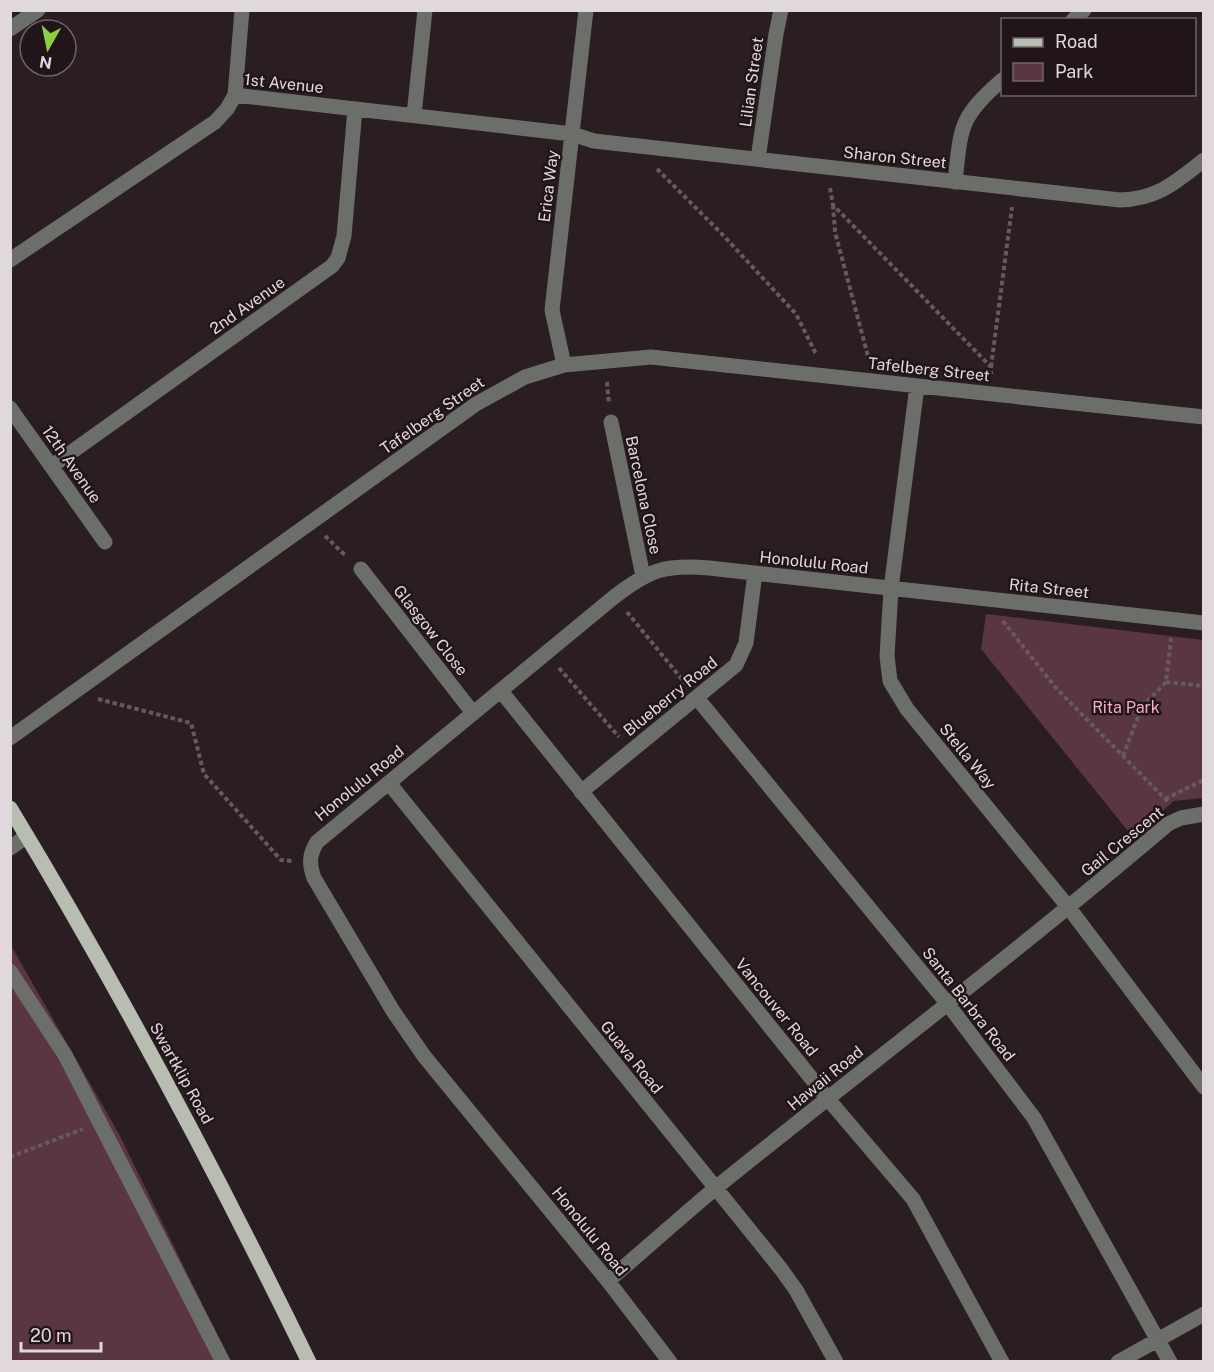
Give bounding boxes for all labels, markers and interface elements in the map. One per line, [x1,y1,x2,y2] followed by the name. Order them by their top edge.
[18,18,78,78] north arrow
[1001,18,1196,96] legend
[1055,31,1098,52] text: Road
[736,36,767,128] street label: Lilian Street
[38,52,53,73] text: N
[1055,61,1093,82] text: Park
[243,70,324,97] street label: 1st Avenue
[842,143,948,172] street label: Sharon Street
[535,148,562,223] street label: Erica Way
[206,273,288,338] street label: 2nd Avenue
[867,354,991,385] street label: Tafelberg Street
[377,373,488,458] street label: Tafelberg Street
[38,422,105,507] street label: 12th Avenue
[622,434,665,556] street label: Barcelona Close
[759,547,869,578] street label: Honolulu Road
[1008,575,1090,602] street label: Rita Street
[389,581,472,679] street label: Glasgow Close
[620,653,721,740] street label: Blueberry Road
[1092,698,1160,717] park label: Rita Park
[935,720,1000,793] street label: Stella Way
[311,742,408,825] street label: Honolulu Road
[1077,802,1167,880] street label: Gail Crescent
[918,944,1019,1065] street label: Santa Barbra Road
[731,955,822,1060] street label: Vancouver Road
[597,1017,667,1098] street label: Guava Road
[146,1019,217,1127] street label: Swartklip Road
[784,1042,867,1115] street label: Hawaii Road
[548,1183,631,1280] street label: Honolulu Road
[21,1315,100,1353] scale bar
[30,1325,72,1346] text: 20 m

